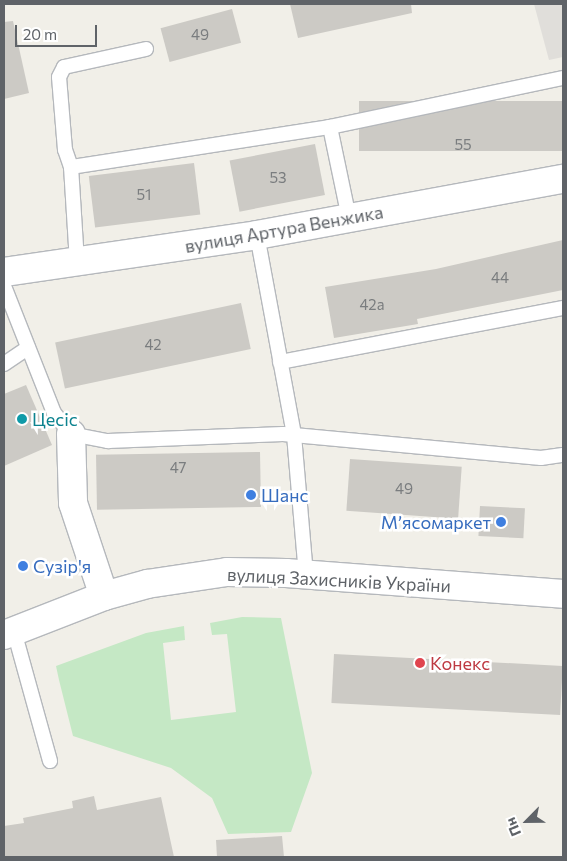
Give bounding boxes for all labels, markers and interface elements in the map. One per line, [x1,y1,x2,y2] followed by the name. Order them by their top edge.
[18,15,100,47] scale bar
[23,25,57,43] text: 20 m
[191,26,209,44] house number: 49
[454,136,472,154] house number: 55
[269,169,287,187] house number: 53
[136,186,152,204] house number: 51
[183,201,385,257] street label: вулиця Артура Венжика
[491,269,509,287] house number: 44
[360,296,384,314] house number: 42а
[144,336,162,354] house number: 42
[32,408,78,430] place label: Цесіс
[16,413,28,425] marker: Цесіс
[170,459,186,477] house number: 47
[395,480,413,498] house number: 49
[261,484,308,506] place label: Шанс
[245,489,257,501] marker: Шанс
[381,511,491,533] place label: Мʼясомаркет
[495,516,507,528] marker: Мʼясомаркет
[33,555,91,577] place label: Сузір'я
[17,560,29,572] marker: Сузір'я
[226,563,452,597] street label: вулиця Захисників України
[430,652,490,674] place label: Конекс
[414,657,426,669] marker: Конекс
[502,796,552,846] north arrow
[501,815,524,839] text: Пн

